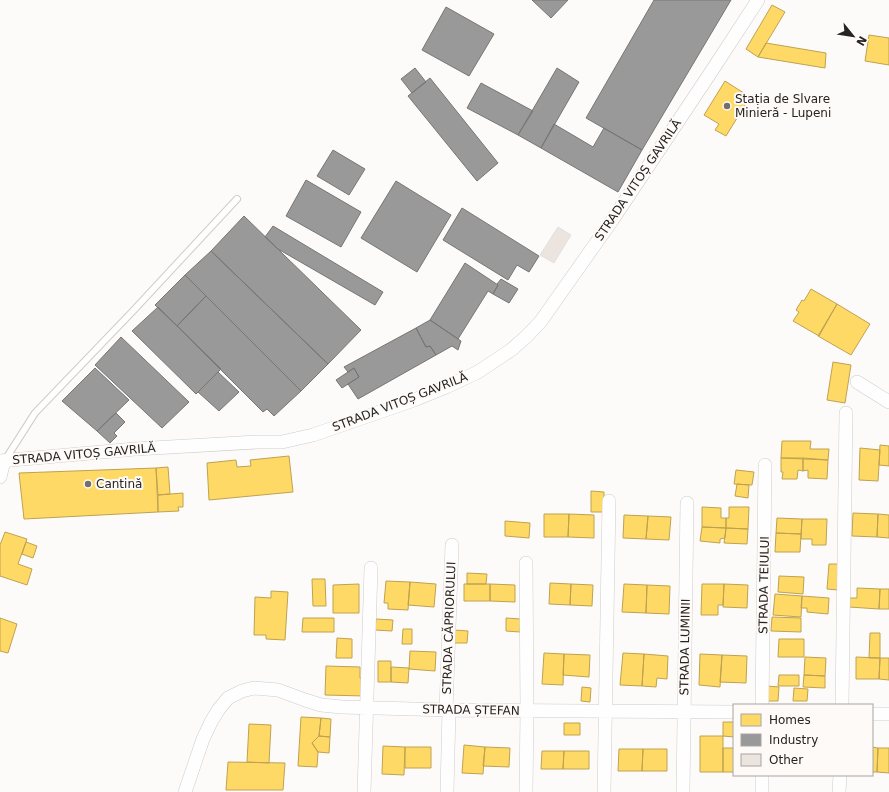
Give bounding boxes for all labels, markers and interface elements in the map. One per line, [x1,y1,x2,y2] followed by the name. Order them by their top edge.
[833,16,873,56] north arrow
[853,34,869,48] text: N
[735,92,831,120] place label: Stația de Slvare Minieră - Lupeni
[722,101,732,111] marker: Stația de Slvare Minieră - Lupeni
[591,115,684,244] street label: STRADA VITOȘ GAVRILĂ
[330,368,470,434] street label: STRADA VITOȘ GAVRILĂ
[12,440,157,467] street label: STRADA VITOȘ GAVRILĂ
[96,477,142,491] place label: Cantină
[83,479,93,489] marker: Cantină
[756,536,772,634] street label: STRADA TEIULUI
[439,561,458,695] street label: STRADA CĂPRIORULUI
[677,598,693,696] street label: STRADA LUMINII
[422,702,520,718] street label: STRADA ȘTEFAN
[733,704,873,776] legend
[769,713,811,727] text: Homes
[769,733,818,747] text: Industry
[769,753,803,767] text: Other

